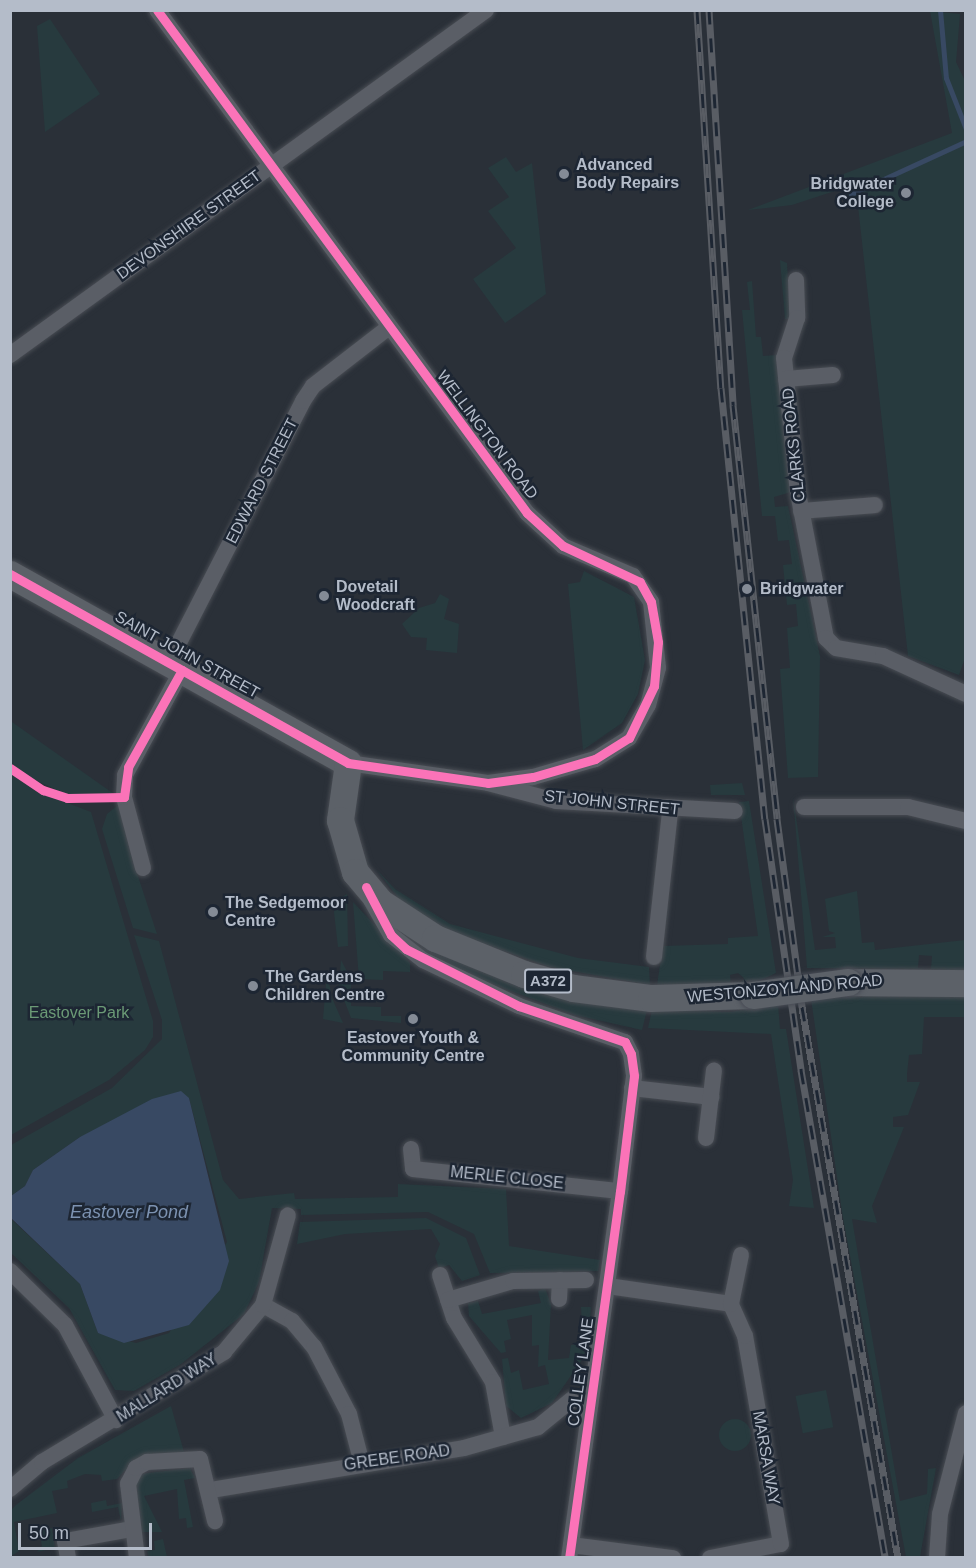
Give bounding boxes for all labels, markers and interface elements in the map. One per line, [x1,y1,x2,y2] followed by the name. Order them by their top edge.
[576,155,679,193] place label: Advanced Body Repairs
[113,166,265,284] street label: DEVONSHIRE STREET
[557,167,571,181] marker: Advanced Body Repairs
[810,174,894,212] place label: Bridgwater College
[899,186,913,200] marker: Bridgwater College
[432,367,542,503] street label: WELLINGTON ROAD
[778,387,810,503] street label: CLARKS ROAD
[222,415,302,547] street label: EDWARD STREET
[336,577,415,615] place label: Dovetail Woodcraft
[760,579,844,599] place label: Bridgwater
[738,580,756,598] marker: Bridgwater
[317,589,331,603] marker: Dovetail Woodcraft
[111,607,263,703] street label: SAINT JOHN STREET
[543,786,681,820] street label: ST JOHN STREET
[225,893,346,931] place label: The Sedgemoor Centre
[206,905,220,919] marker: The Sedgemoor Centre
[265,967,385,1005] place label: The Gardens Children Centre
[524,969,572,993] road number: A372
[686,971,884,1007] street label: WESTONZOYLAND ROAD
[246,979,260,993] marker: The Gardens Children Centre
[29,1003,129,1023] park label: Eastover Park
[406,1012,420,1026] marker: Eastover Youth & Community Centre
[341,1028,485,1066] place label: Eastover Youth & Community Centre
[449,1163,565,1193] street label: MERLE CLOSE
[70,1201,188,1223] water label: Eastover Pond
[564,1317,598,1427] street label: COLLEY LANE
[113,1349,221,1427] street label: MALLARD WAY
[748,1409,784,1507] street label: MARSA WAY
[343,1441,451,1475] street label: GREBE ROAD
[21,1511,154,1549] scale bar
[29,1523,69,1543] text: 50 m

